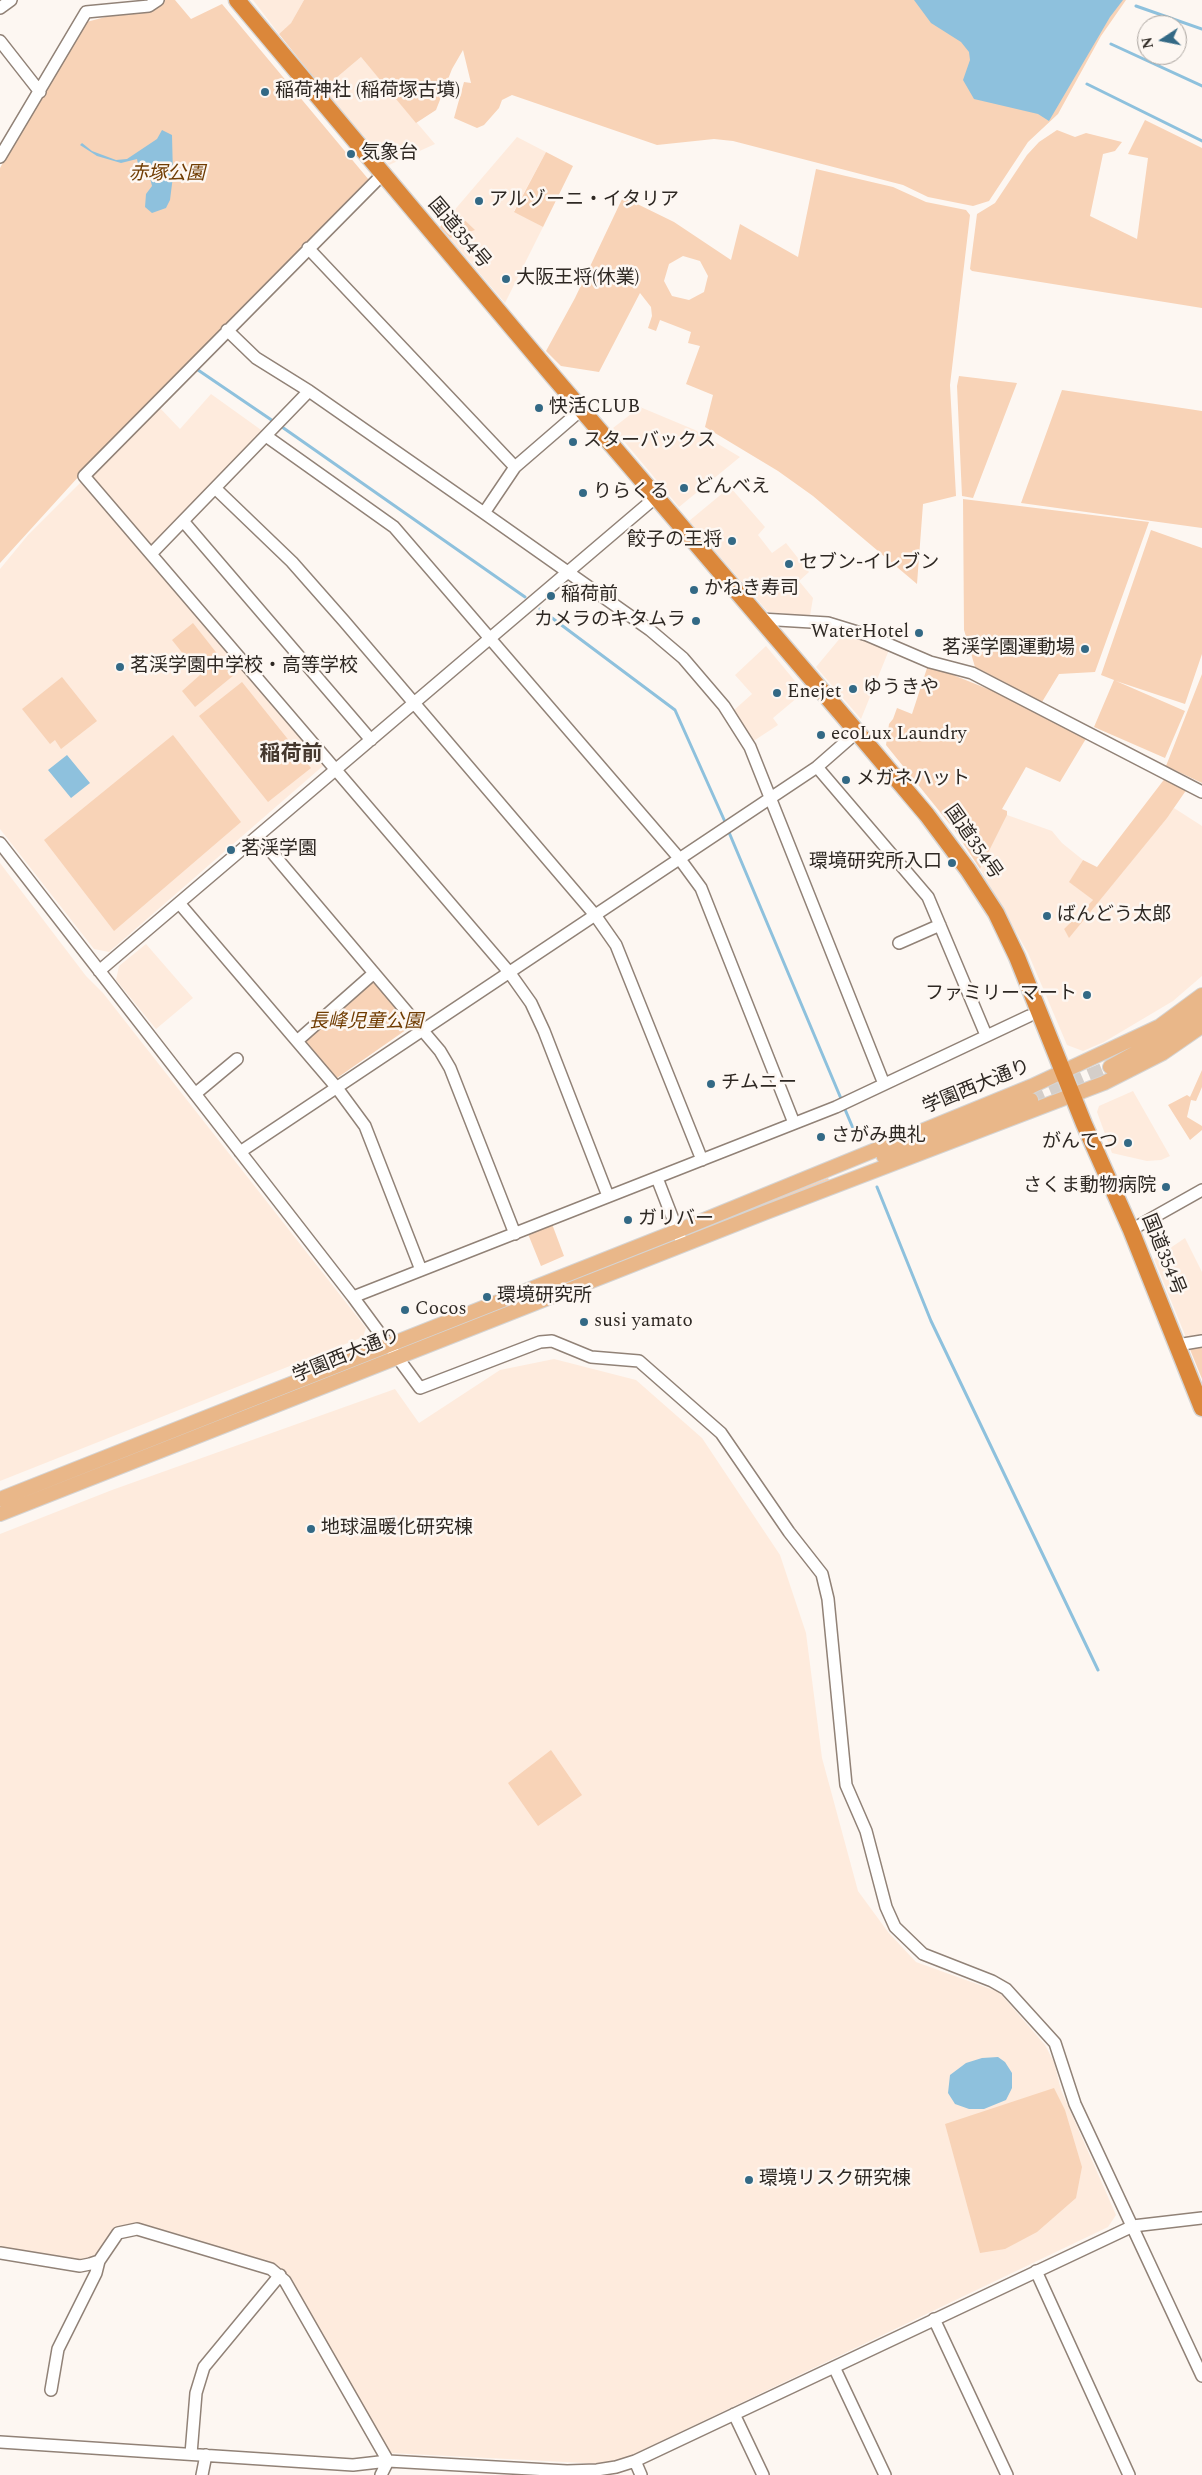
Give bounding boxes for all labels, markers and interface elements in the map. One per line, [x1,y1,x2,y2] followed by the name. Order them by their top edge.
[1137,15,1187,65] north arrow
[1136,35,1159,50] text: N
[275,81,460,103] place label: 稲荷神社 (稲荷塚古墳)
[259,86,271,98] marker: 稲荷神社 (稲荷塚古墳)
[361,143,418,165] place label: 気象台
[345,148,357,160] marker: 気象台
[129,164,205,186] park label: 赤塚公園
[489,190,679,212] place label: アルゾーニ・イタリア
[422,194,494,274] street label: 国道354号
[473,195,485,207] marker: アルゾーニ・イタリア
[516,268,639,290] place label: 大阪王将(休業)
[500,273,512,285] marker: 大阪王将(休業)
[549,397,640,419] place label: 快活CLUB
[533,402,545,414] marker: 快活CLUB
[583,431,716,453] place label: スターバックス
[567,436,579,448] marker: スターバックス
[694,477,770,499] place label: どんべえ
[593,482,669,504] place label: りらくる
[678,482,690,494] marker: どんべえ
[577,487,589,499] marker: りらくる
[627,530,722,552] place label: 餃子の王将
[726,535,738,547] marker: 餃子の王将
[799,553,939,575] place label: セブン-イレブン
[783,558,795,570] marker: セブン-イレブン
[704,579,799,601] place label: かねき寿司
[688,584,700,596] marker: かねき寿司
[561,585,618,607] place label: 稲荷前
[545,590,557,602] marker: 稲荷前
[534,610,686,632] place label: カメラのキタムラ
[690,615,702,627] marker: カメラのキタムラ
[811,622,909,644] place label: WaterHotel
[913,627,925,639] marker: WaterHotel
[942,638,1075,660] place label: 茗渓学園運動場
[1079,643,1091,655] marker: 茗渓学園運動場
[130,656,358,678] place label: 茗渓学園中学校・高等学校
[114,661,126,673] marker: 茗渓学園中学校・高等学校
[863,678,939,700] place label: ゆうきや
[787,682,842,704] place label: Enejet
[847,683,859,695] marker: ゆうきや
[771,687,783,699] marker: Enejet
[831,724,967,746] place label: ecoLux Laundry
[815,729,827,741] marker: ecoLux Laundry
[260,743,322,769] district label: 稲荷前
[856,769,970,791] place label: メガネハット
[840,774,852,786] marker: メガネハット
[938,801,1006,885] street label: 国道354号
[241,839,317,861] place label: 茗渓学園
[225,844,237,856] marker: 茗渓学園
[809,852,942,874] place label: 環境研究所入口
[946,857,958,869] marker: 環境研究所入口
[1057,905,1171,927] place label: ばんどう太郎
[1041,910,1053,922] marker: ばんどう太郎
[925,984,1077,1006] place label: ファミリーマート
[1081,989,1093,1001] marker: ファミリーマート
[309,1012,423,1034] park label: 長峰児童公園
[920,1056,1034,1120] street label: 学園西大通り
[721,1073,797,1095] place label: チムニー
[705,1078,717,1090] marker: チムニー
[831,1126,926,1148] place label: さがみ典礼
[815,1131,827,1143] marker: さがみ典礼
[1042,1132,1118,1154] place label: がんてつ
[1122,1137,1134,1149] marker: がんてつ
[1023,1176,1156,1198] place label: さくま動物病院
[1160,1181,1172,1193] marker: さくま動物病院
[638,1209,714,1231] place label: ガリバー
[1135,1211,1189,1299] street label: 国道354号
[622,1214,634,1226] marker: ガリバー
[497,1286,592,1308] place label: 環境研究所
[481,1291,493,1303] marker: 環境研究所
[415,1299,467,1321] place label: Cocos
[399,1304,411,1316] marker: Cocos
[594,1311,693,1333] place label: susi yamato
[578,1316,590,1328] marker: susi yamato
[290,1325,404,1389] street label: 学園西大通り
[321,1518,473,1540] place label: 地球温暖化研究棟
[305,1523,317,1535] marker: 地球温暖化研究棟
[759,2169,911,2191] place label: 環境リスク研究棟
[743,2174,755,2186] marker: 環境リスク研究棟

